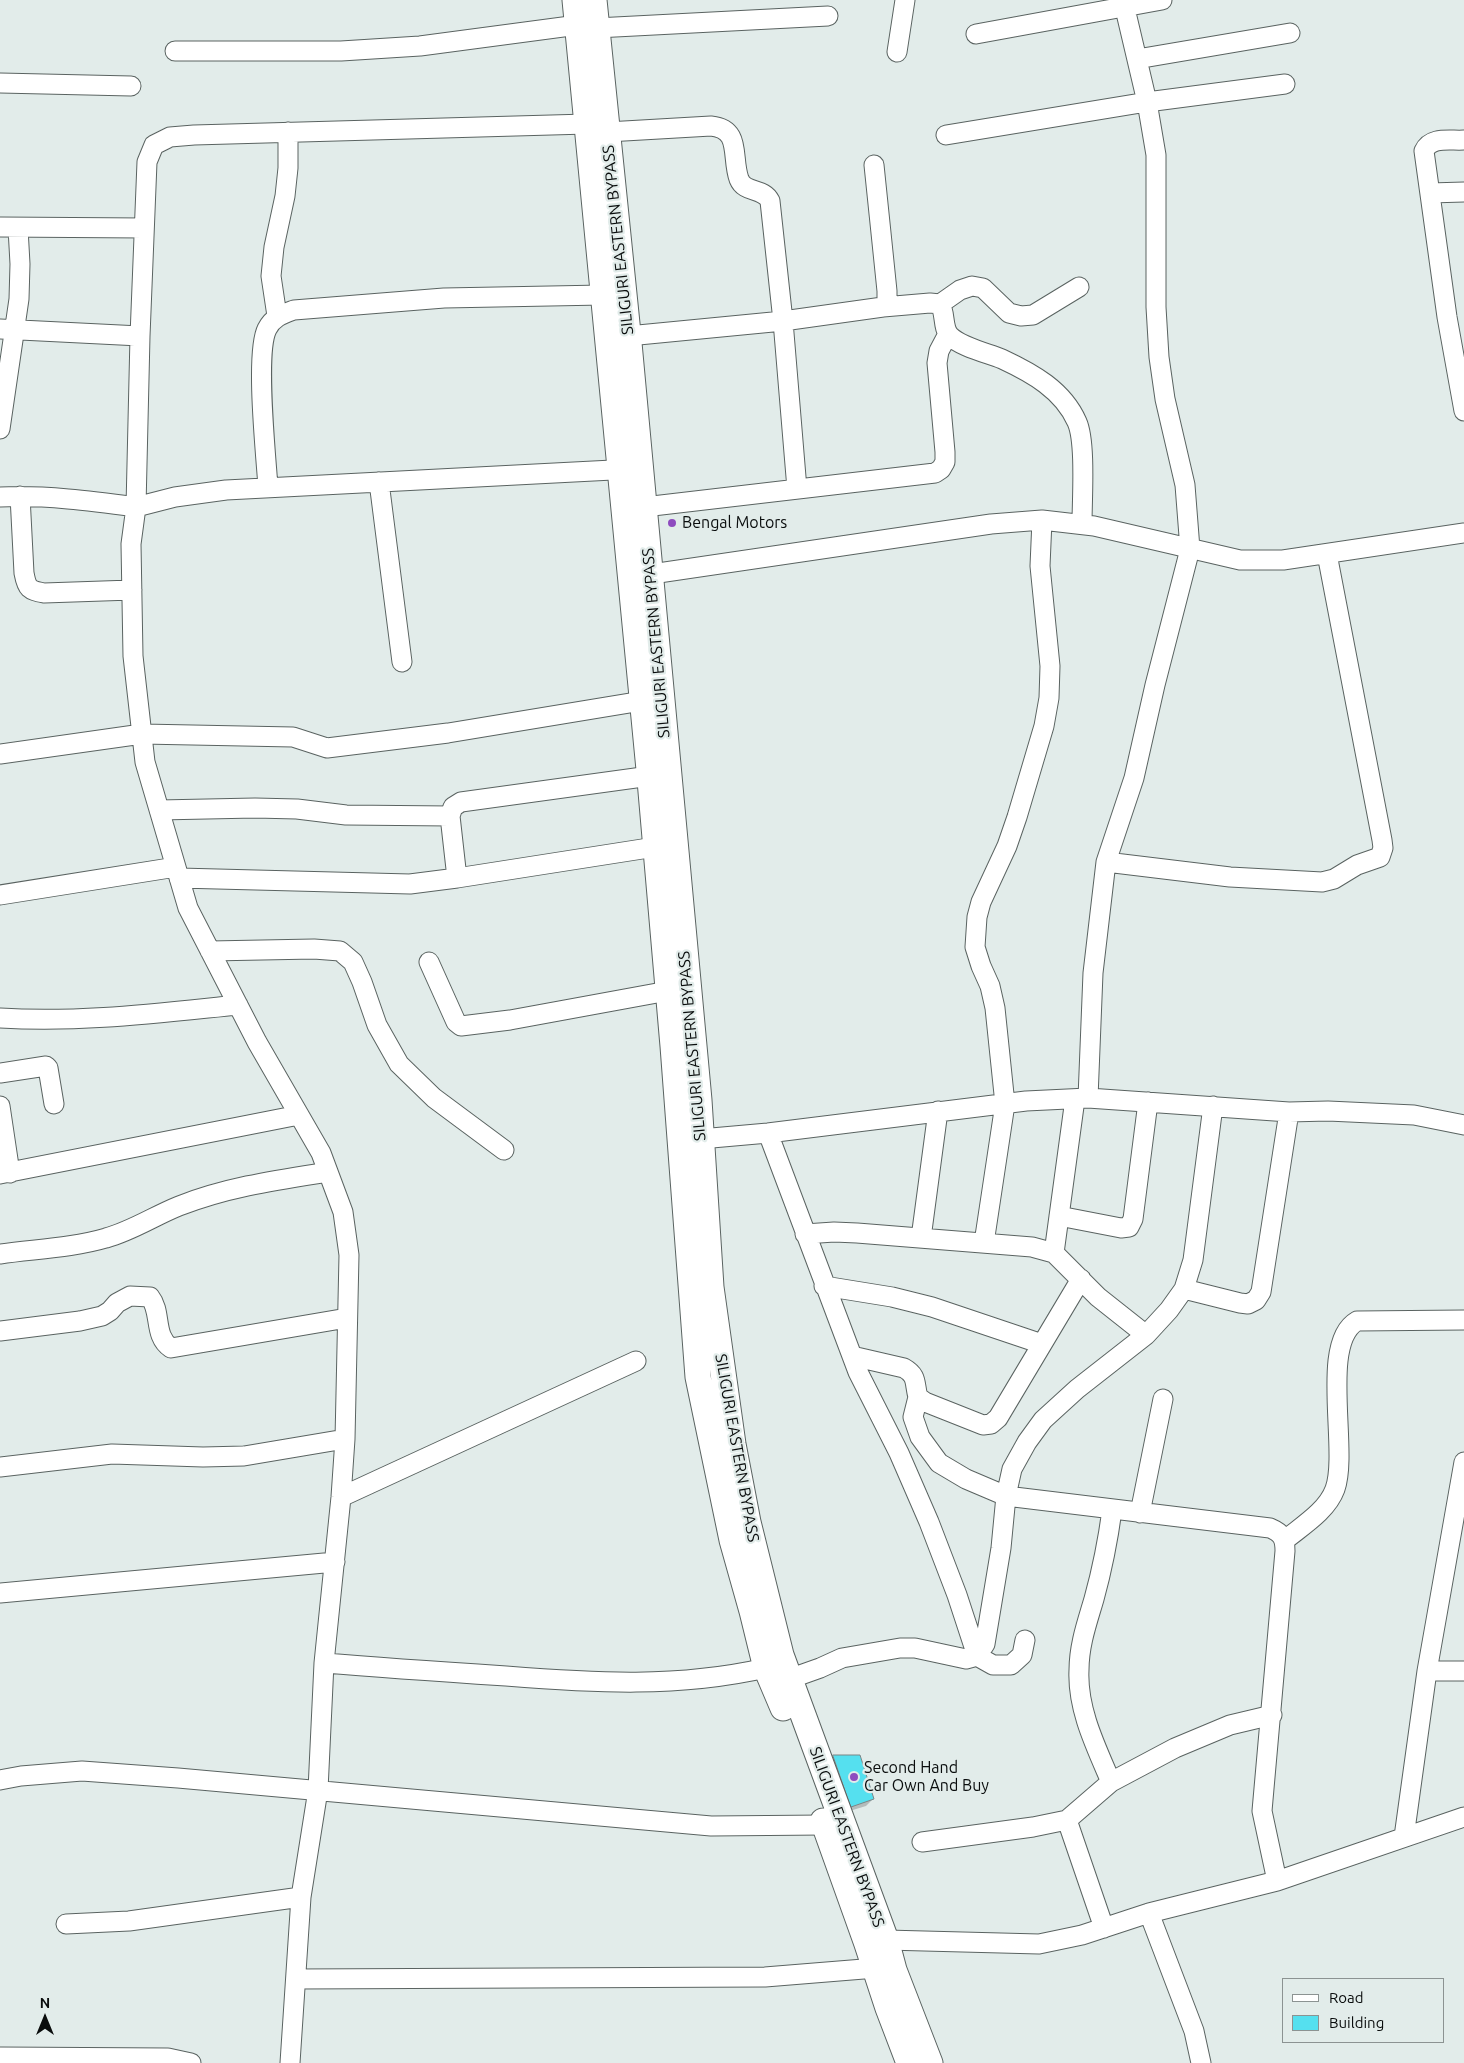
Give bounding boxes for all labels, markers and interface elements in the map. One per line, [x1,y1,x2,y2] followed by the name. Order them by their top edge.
[598,144,638,336] street label: SILIGURI EASTERN BYPASS
[682,513,787,533] place label: Bengal Motors
[666,517,678,529] marker: Bengal Motors
[638,547,674,739] street label: SILIGURI EASTERN BYPASS
[674,950,710,1142] street label: SILIGURI EASTERN BYPASS
[711,1352,763,1544] street label: SILIGURI EASTERN BYPASS
[805,1744,889,1930] street label: SILIGURI EASTERN BYPASS
[864,1758,989,1796] place label: Second Hand Car Own And Buy
[848,1771,860,1783] marker: Second Hand Car Own And Buy
[1282,1978,1444,2043] legend
[1329,1989,1364,2006] text: Road
[20,1993,70,2043] north arrow
[40,1995,50,2011] text: N
[1329,2014,1384,2031] text: Building

